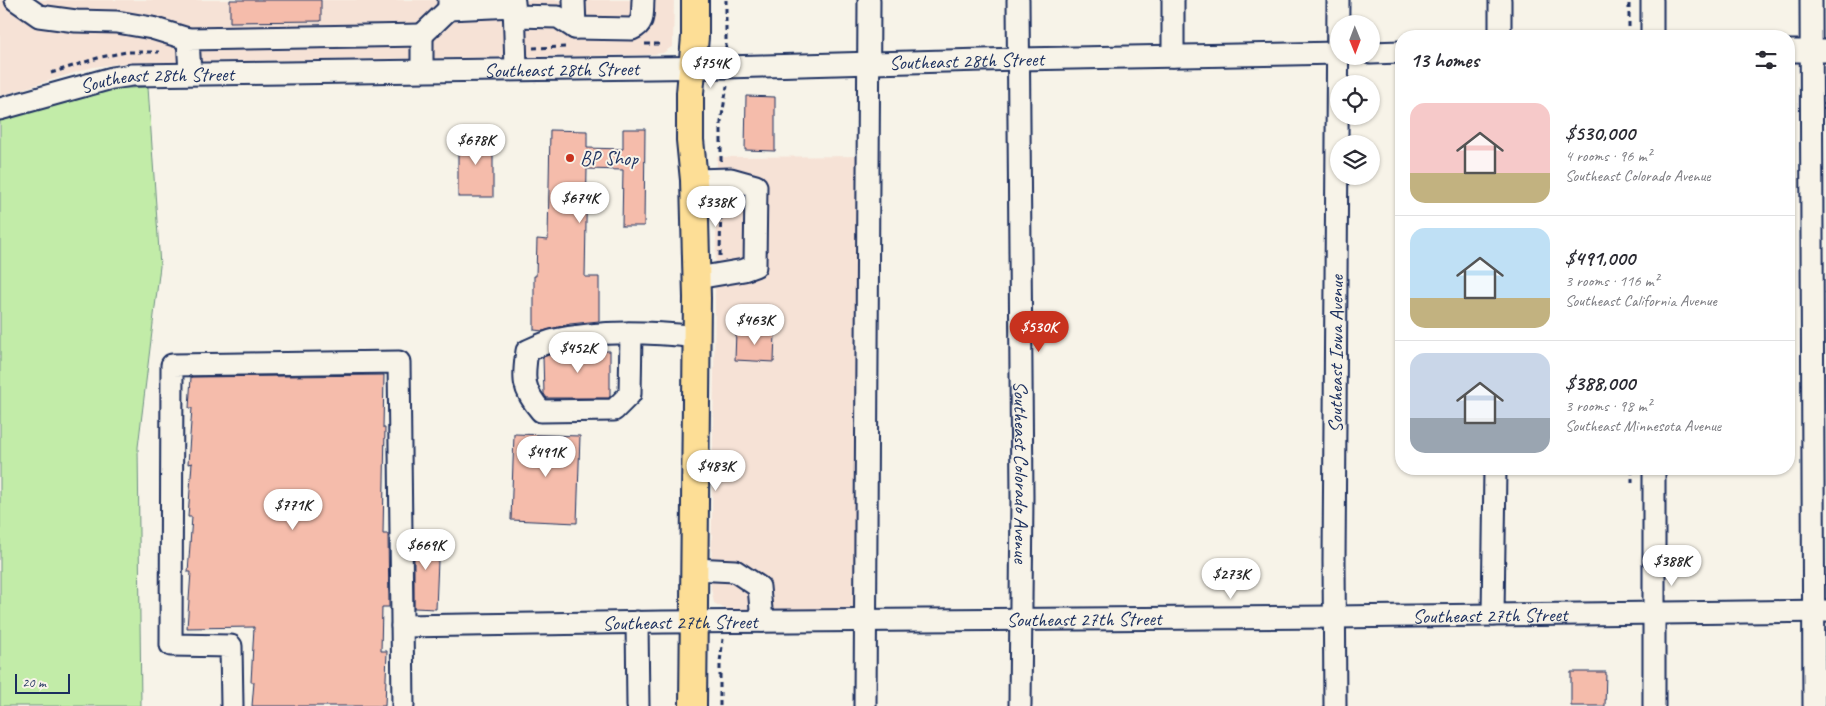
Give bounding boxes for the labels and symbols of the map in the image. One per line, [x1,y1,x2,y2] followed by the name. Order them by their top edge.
[1330,15,1380,65] north arrow
[676,46,746,89] pin: $754K
[889,46,1047,75] street label: Southeast 28th Street
[484,56,642,83] street label: Southeast 28th Street
[77,61,237,99] street label: Southeast 28th Street
[441,124,511,166] pin: $678K
[580,146,639,171] place label: BP Shop
[564,152,576,164] marker: BP Shop
[545,182,615,224] pin: $674K
[681,186,751,228] pin: $338K
[1322,274,1349,433] street label: Southeast Iowa Avenue
[720,304,790,346] pin: $463K
[1004,310,1074,353] pin: $530K
[543,332,613,374] pin: $452K
[1009,381,1035,565] street label: Southeast Colorado Avenue
[511,436,581,478] pin: $491K
[681,450,751,492] pin: $483K
[258,488,328,531] pin: $771K
[391,528,461,571] pin: $669K
[1637,544,1707,587] pin: $388K
[1196,558,1266,600] pin: $273K
[1412,602,1570,629] street label: Southeast 27th Street
[1006,606,1164,632] street label: Southeast 27th Street
[602,609,760,635] street label: Southeast 27th Street
[15,671,70,694] scale bar

